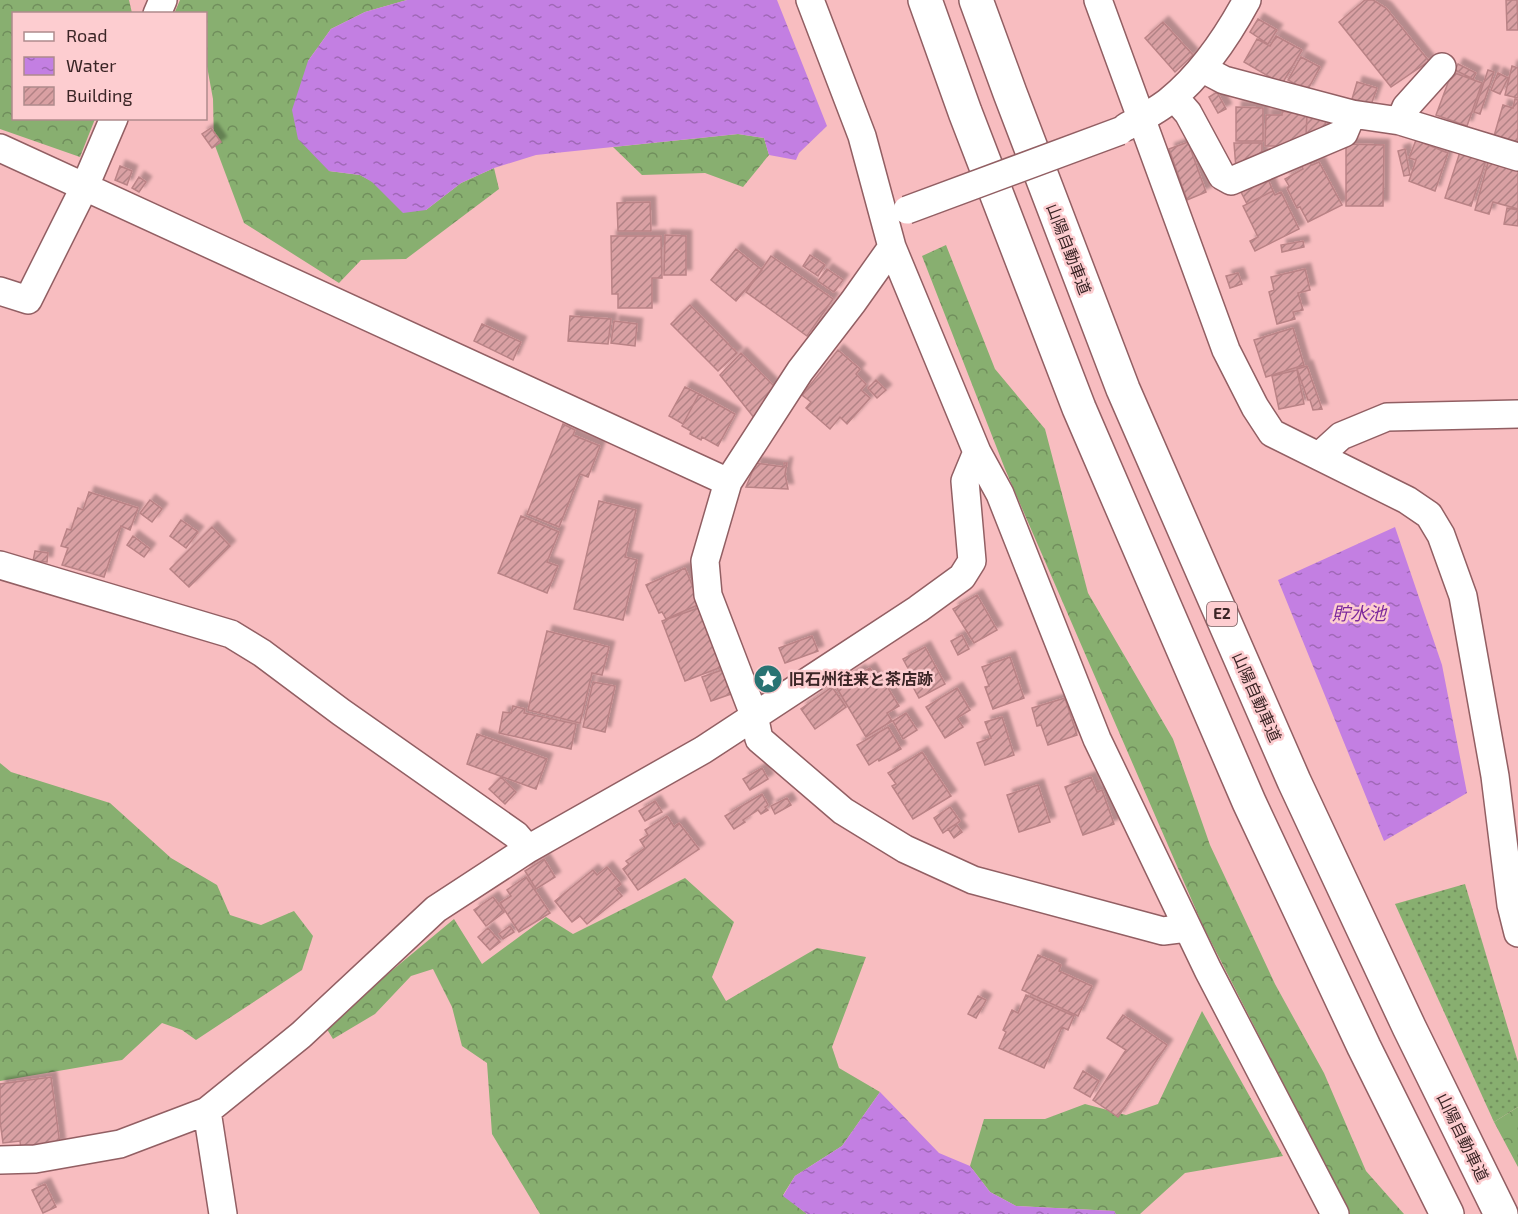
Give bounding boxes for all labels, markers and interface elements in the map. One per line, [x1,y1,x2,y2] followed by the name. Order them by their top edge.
[12,12,207,120] legend
[66,24,107,46] text: Road
[66,54,116,76] text: Water
[66,84,133,106] text: Building
[1043,201,1096,297] street label: 山陽自動車道
[1207,602,1237,626] road number: E2
[1332,602,1388,624] water label: 貯水池
[1229,649,1286,745] street label: 山陽自動車道
[752,663,784,695] place icon: 旧石州往来と茶店跡
[789,669,933,688] place label: 旧石州往来と茶店跡
[1434,1089,1493,1184] street label: 山陽自動車道

